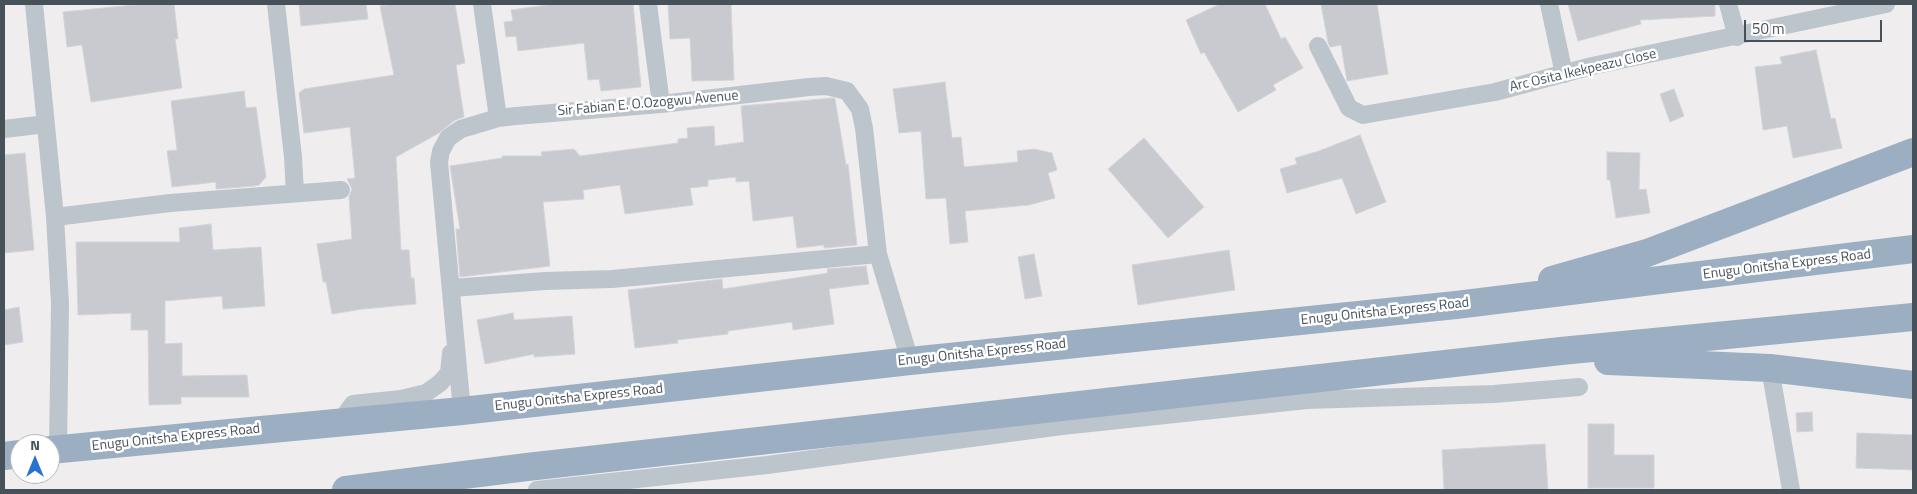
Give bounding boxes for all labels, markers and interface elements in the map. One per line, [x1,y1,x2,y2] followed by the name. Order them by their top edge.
[1747,10,1884,42] scale bar
[1752,17,1785,40] text: 50 m
[1508,46,1658,96] street label: Arc Osita Ikekpeazu Close
[557,88,739,120] street label: Sir Fabian E. O.Ozogwu Avenue
[1702,246,1872,284] street label: Enugu Onitsha Express Road
[1300,295,1470,329] street label: Enugu Onitsha Express Road
[897,336,1067,370] street label: Enugu Onitsha Express Road
[494,381,664,415] street label: Enugu Onitsha Express Road
[91,421,261,455] street label: Enugu Onitsha Express Road
[10,434,60,484] north arrow
[30,434,40,455] text: N

